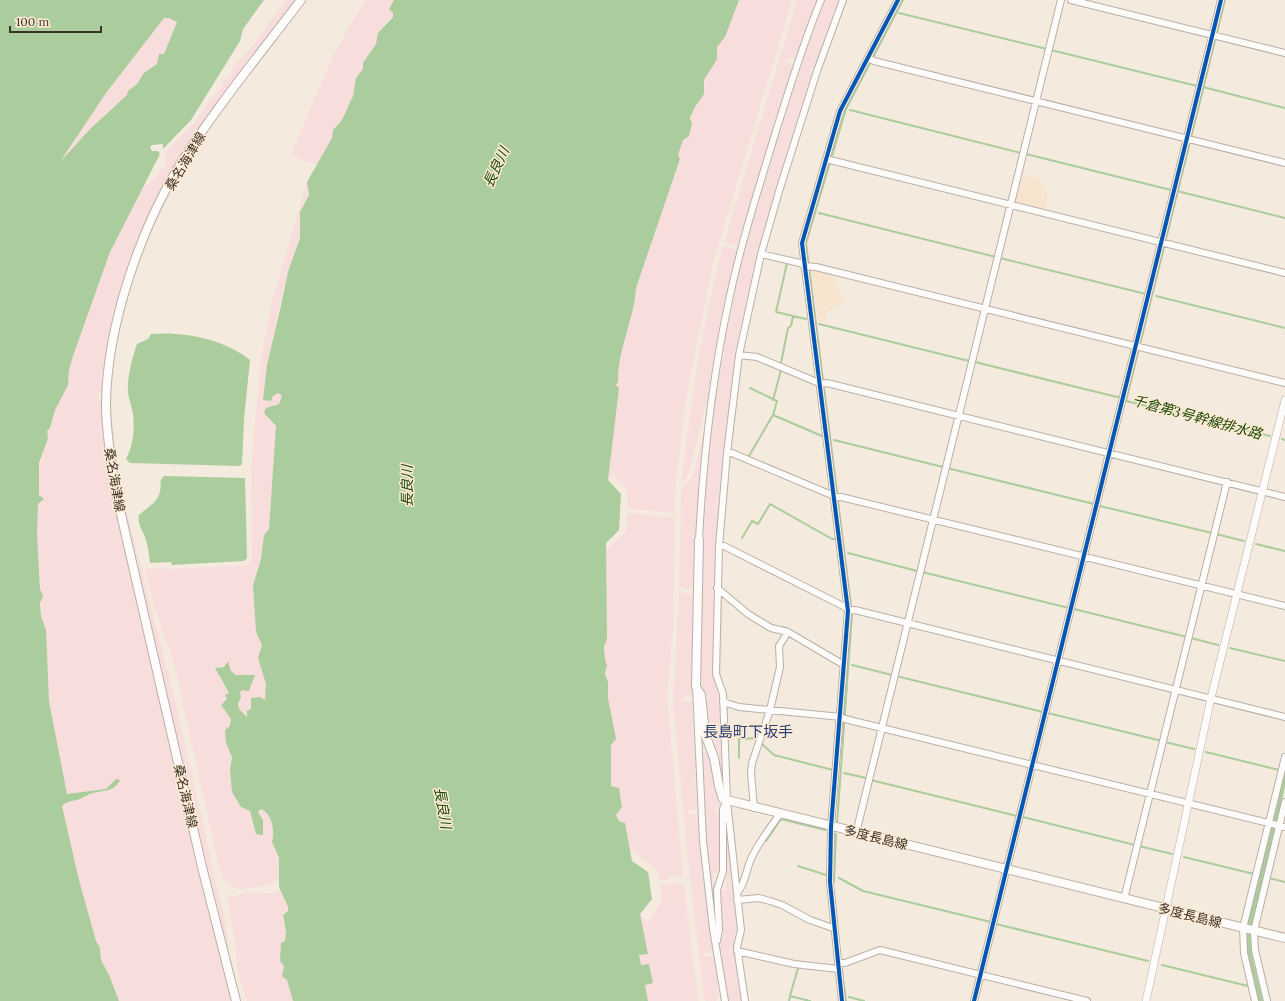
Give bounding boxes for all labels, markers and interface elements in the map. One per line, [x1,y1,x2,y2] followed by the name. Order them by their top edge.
[10,8,101,34] scale bar
[16,14,49,29] text: 100 m
[161,129,209,193] street label: 桑名海津線
[479,142,514,190] water label: 長良川
[1130,391,1265,443] water label: 千倉第3号幹線排水路
[100,447,129,514] street label: 桑名海津線
[398,463,416,507] water label: 長良川
[703,722,793,741] district label: 長島町下坂手
[170,763,201,830] street label: 桑名海津線
[430,786,456,832] water label: 長良川
[842,821,909,854] street label: 多度長島線
[1156,899,1223,932] street label: 多度長島線

